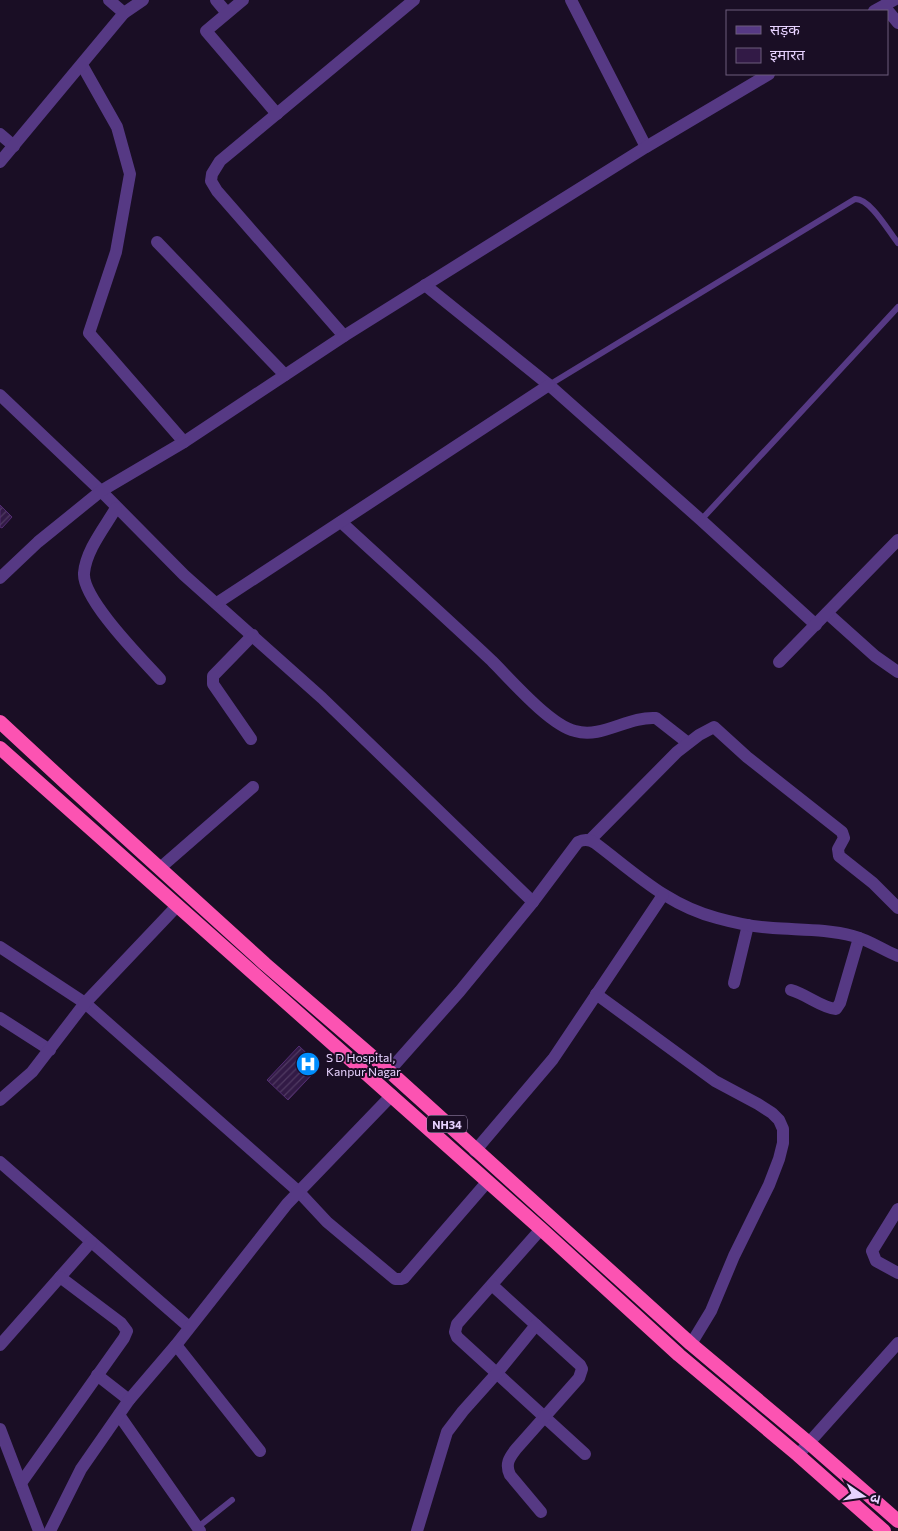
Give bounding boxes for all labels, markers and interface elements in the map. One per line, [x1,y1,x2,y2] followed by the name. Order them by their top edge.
[726,10,888,75] legend
[770,20,800,38] text: सड़क
[770,45,805,63] text: इमारत
[326,1050,401,1078] place label: S D Hospital, Kanpur Nagar
[295,1051,321,1077] hospital icon: S D Hospital, Kanpur Nagar
[427,1116,467,1132] road number: NH34
[838,1471,888,1521] north arrow
[867,1493,885,1506] text: उ

